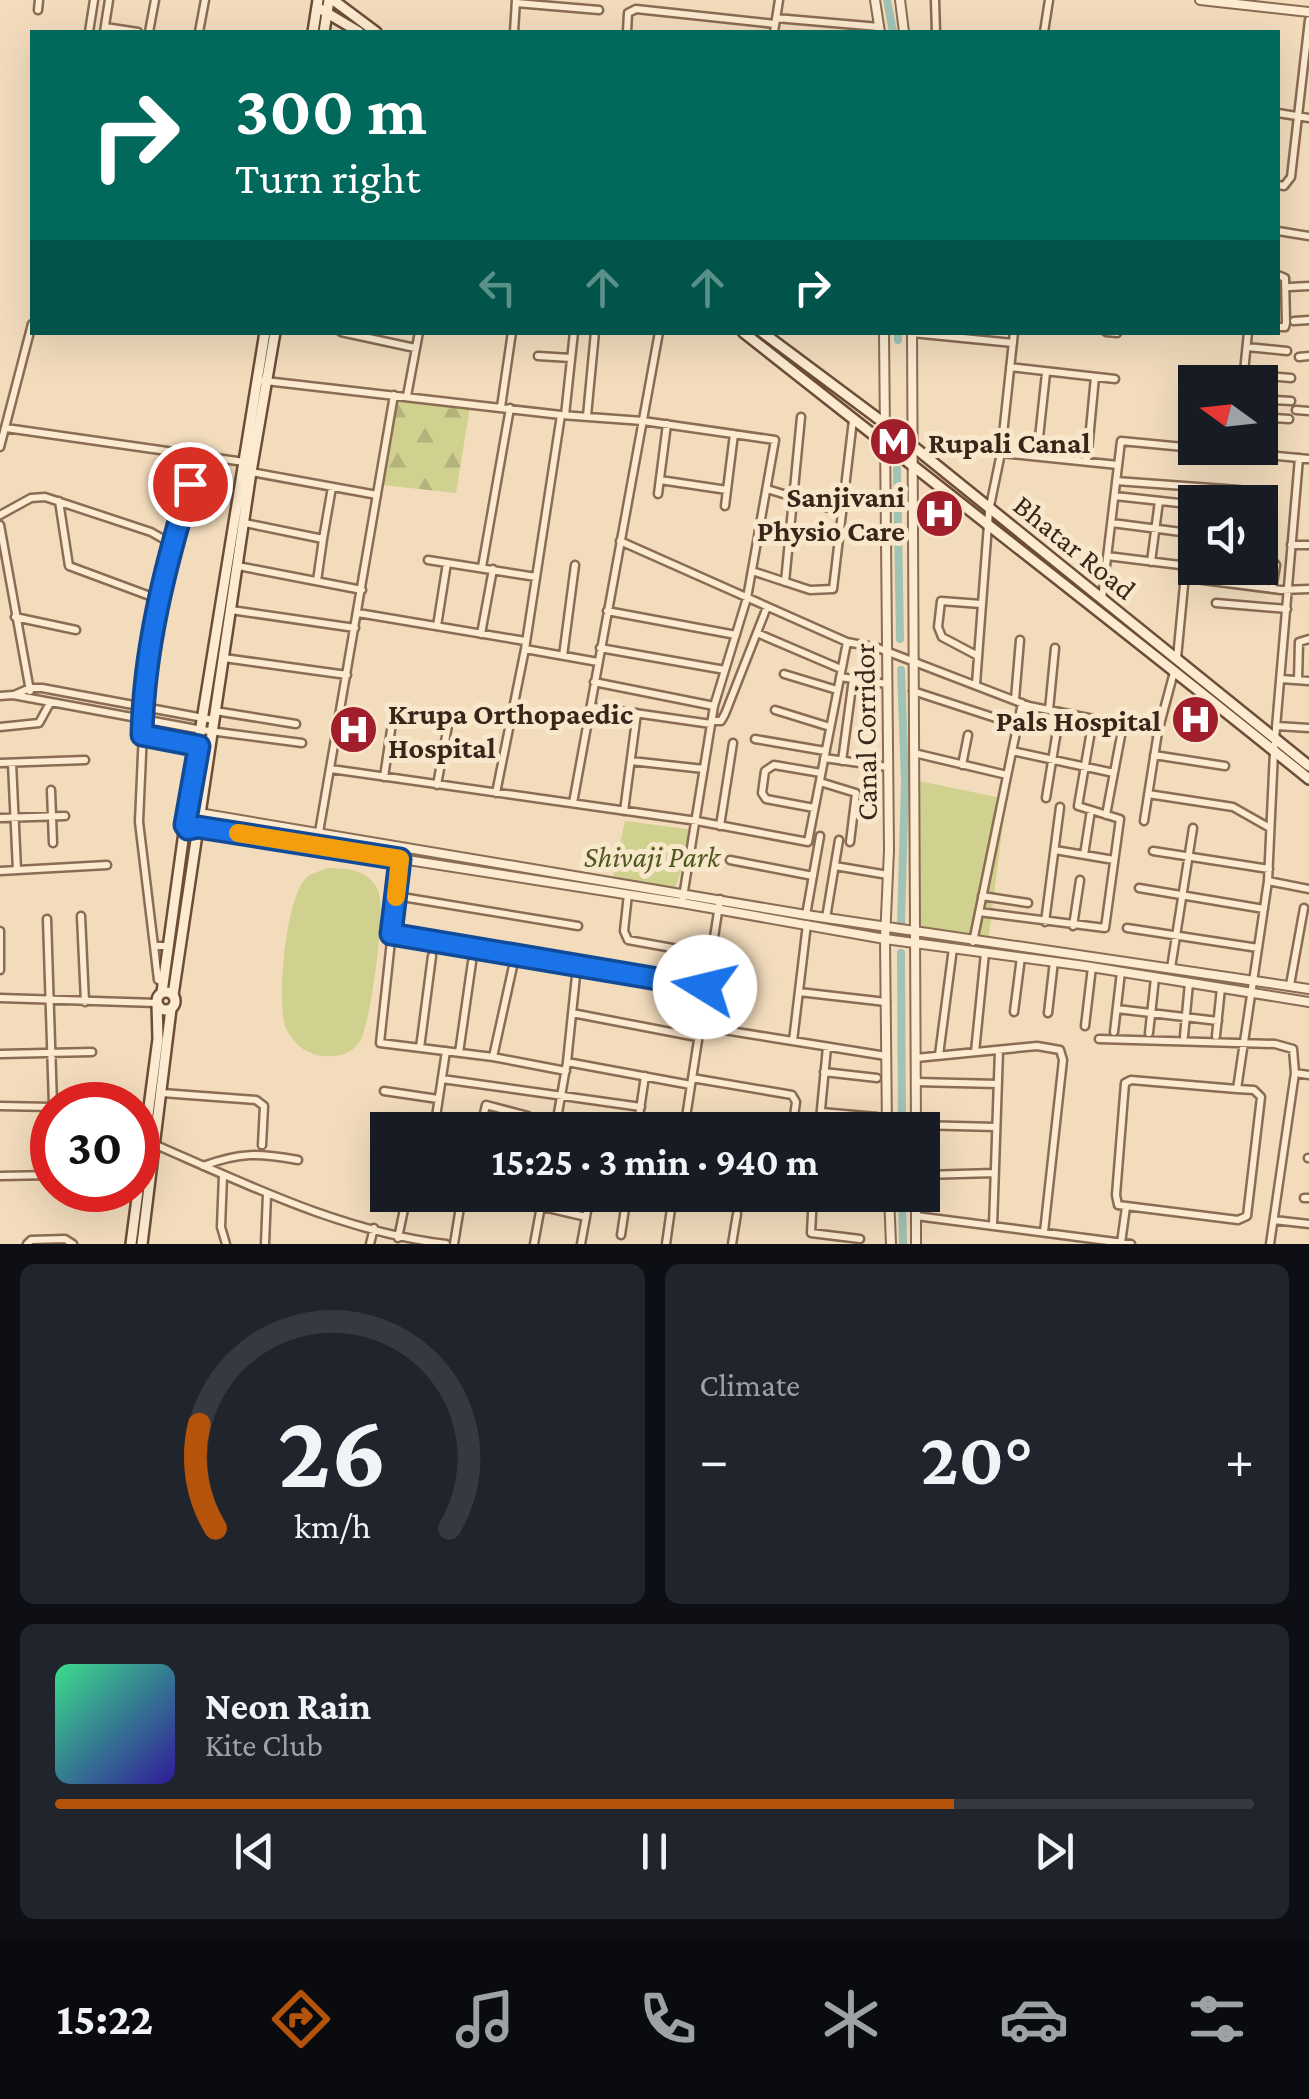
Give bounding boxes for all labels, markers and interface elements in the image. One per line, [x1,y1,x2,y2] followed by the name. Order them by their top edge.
[70,70,200,200] icon: right
[235,71,427,149] text: 300 m
[235,153,420,203] text: Turn right
[470,260,525,315] icon: left
[575,260,630,315] icon: ahead
[680,260,735,315] icon: ahead
[785,260,840,315] icon: right
[1178,365,1278,465] north arrow
[1178,365,1278,585] map controls
[867,416,919,468] metro station icon: Rupali Canal
[928,426,1091,459] place label: Rupali Canal
[148,442,233,527] pin
[163,457,218,512] icon: arrive
[757,480,905,547] place label: Sanjivani Physio Care
[1178,485,1278,585] button: sound
[914,487,966,539] hospital icon: Sanjivani Physio Care
[1007,488,1143,606] street label: Bhatar Road
[847,642,883,821] street label: Canal Corridor
[1170,694,1222,746] hospital icon: Pals Hospital
[388,697,634,764] place label: Krupa Orthopaedic Hospital
[327,704,379,756] hospital icon: Krupa Orthopaedic Hospital
[996,704,1161,737] place label: Pals Hospital
[584,840,722,874] park label: Shivaji Park
[653,935,757,1039] position arrow
[30,1082,160,1212] speed limit sign: 30
[492,1141,818,1183] text: 15:25 · 3 min · 940 m
[700,1367,800,1403] text: Climate
[277,1393,387,1508] text: 26
[920,1417,1033,1500] text: 20°
[700,1429,729,1490] text: −
[1225,1429,1254,1490] text: +
[294,1506,371,1546] text: km/h
[205,1685,371,1727] text: Neon Rain
[205,1727,323,1763] text: Kite Club
[227,1824,282,1879] icon: previous
[627,1824,682,1879] icon: pause
[1027,1824,1082,1879] icon: next
[266,1984,336,2054] icon: directions
[450,1984,520,2054] icon: music
[633,1984,703,2054] icon: phone
[816,1984,886,2054] icon: climate
[999,1984,1069,2054] icon: car
[1182,1984,1252,2054] icon: filters
[57,1994,153,2044] text: 15:22

